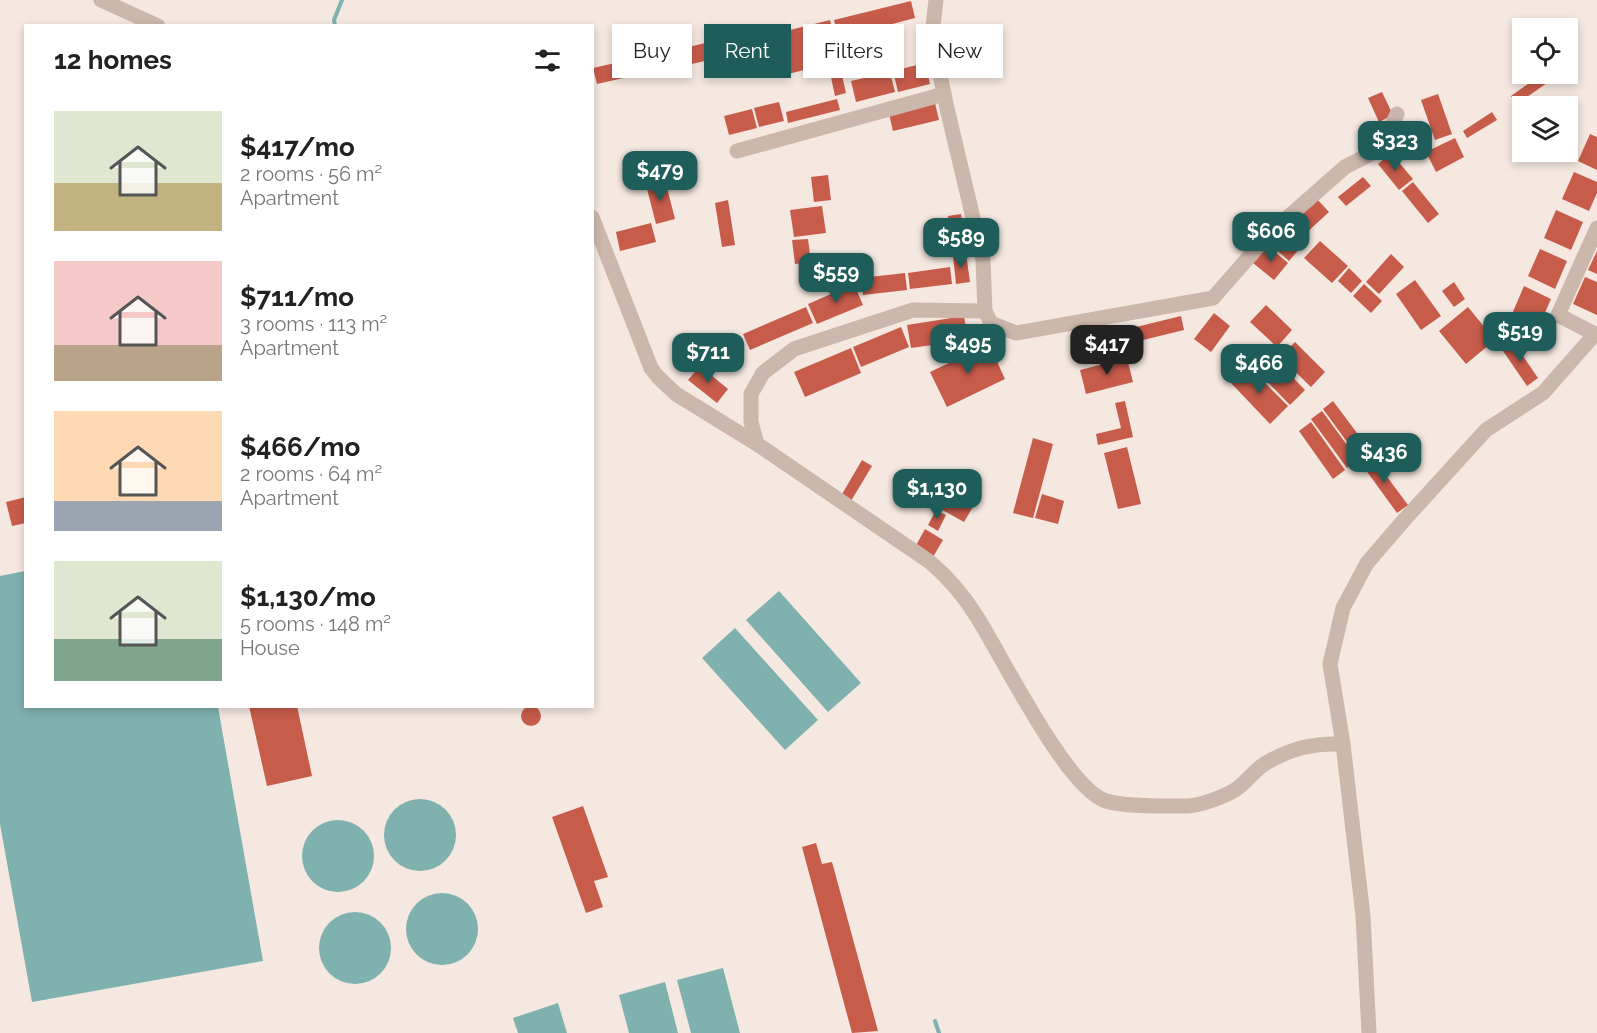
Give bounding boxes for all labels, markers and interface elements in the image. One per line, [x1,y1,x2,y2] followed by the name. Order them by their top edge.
[1512,18,1578,162] map controls
[1512,18,1578,84] button: locate
[612,24,692,78] chip: Buy
[704,24,791,78] chip: Rent
[803,24,904,78] chip: Filters
[916,24,1003,78] chip: New
[531,44,564,77] icon: filters
[54,45,172,75] text: 12 homes
[1512,96,1578,162] button: layers
[1359,121,1431,172] pin: $323
[1372,128,1418,152] text: $323
[240,132,355,162] text: $417/mo
[102,135,174,207] icon: home
[624,151,696,202] pin: $479
[636,158,684,182] text: $479
[240,162,382,186] text: 2 rooms · 56 m²
[240,186,339,210] text: Apartment
[1235,212,1307,263] pin: $606
[925,218,997,269] pin: $589
[1246,219,1296,243] text: $606
[937,225,985,249] text: $589
[800,253,872,304] pin: $559
[813,260,859,284] text: $559
[240,282,354,312] text: $711/mo
[102,285,174,357] icon: home
[240,312,387,336] text: 3 rooms · 113 m²
[1484,312,1556,363] pin: $519
[1497,319,1543,343] text: $519
[932,324,1004,375] pin: $495
[1071,325,1143,376] pin: $417
[945,331,991,355] text: $495
[1084,332,1130,356] text: $417
[672,333,744,384] pin: $711
[240,336,339,360] text: Apartment
[686,340,730,364] text: $711
[1223,344,1295,395] pin: $466
[1235,351,1283,375] text: $466
[240,432,360,462] text: $466/mo
[1348,433,1420,484] pin: $436
[102,435,174,507] icon: home
[1360,440,1408,464] text: $436
[240,462,382,486] text: 2 rooms · 64 m²
[888,469,986,520] pin: $1,130
[907,476,967,500] text: $1,130
[240,486,339,510] text: Apartment
[240,582,376,612] text: $1,130/mo
[102,585,174,657] icon: home
[240,612,391,636] text: 5 rooms · 148 m²
[240,636,300,660] text: House

